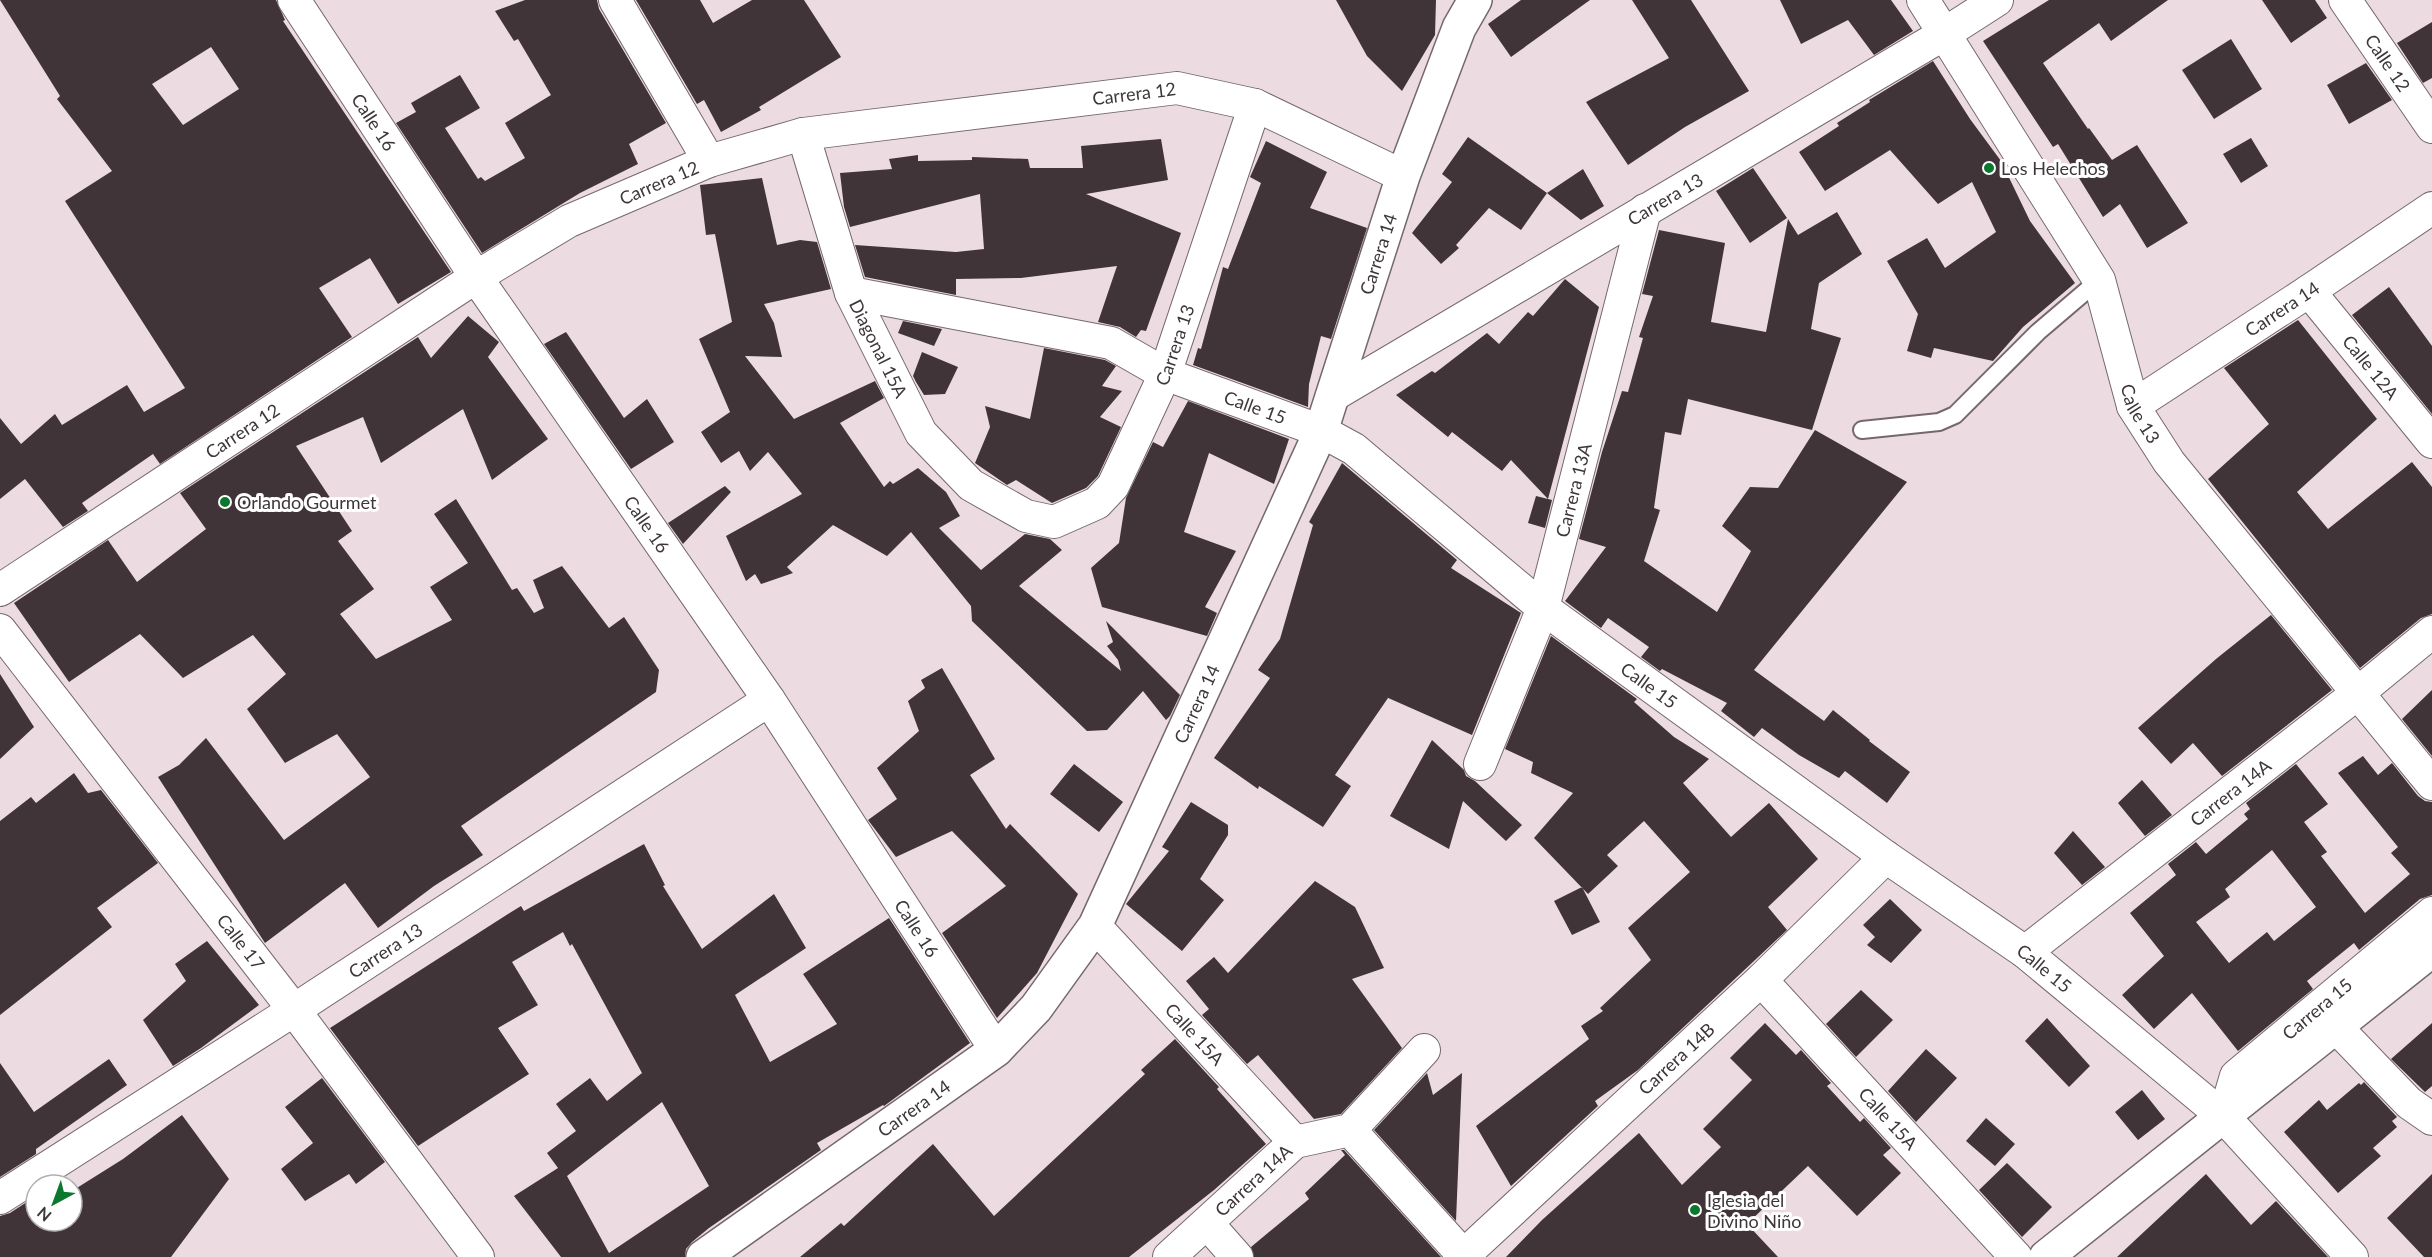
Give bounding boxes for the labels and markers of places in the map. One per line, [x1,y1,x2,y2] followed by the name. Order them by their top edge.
[2001,157,2106,179] place label: Los Helechos
[1982,161,1996,175] marker: Los Helechos
[237,491,377,513] place label: Orlando Gourmet
[218,495,232,509] marker: Orlando Gourmet
[1707,1189,1801,1232] place label: Iglesia del Divino Niño
[1688,1203,1702,1217] marker: Iglesia del Divino Niño

